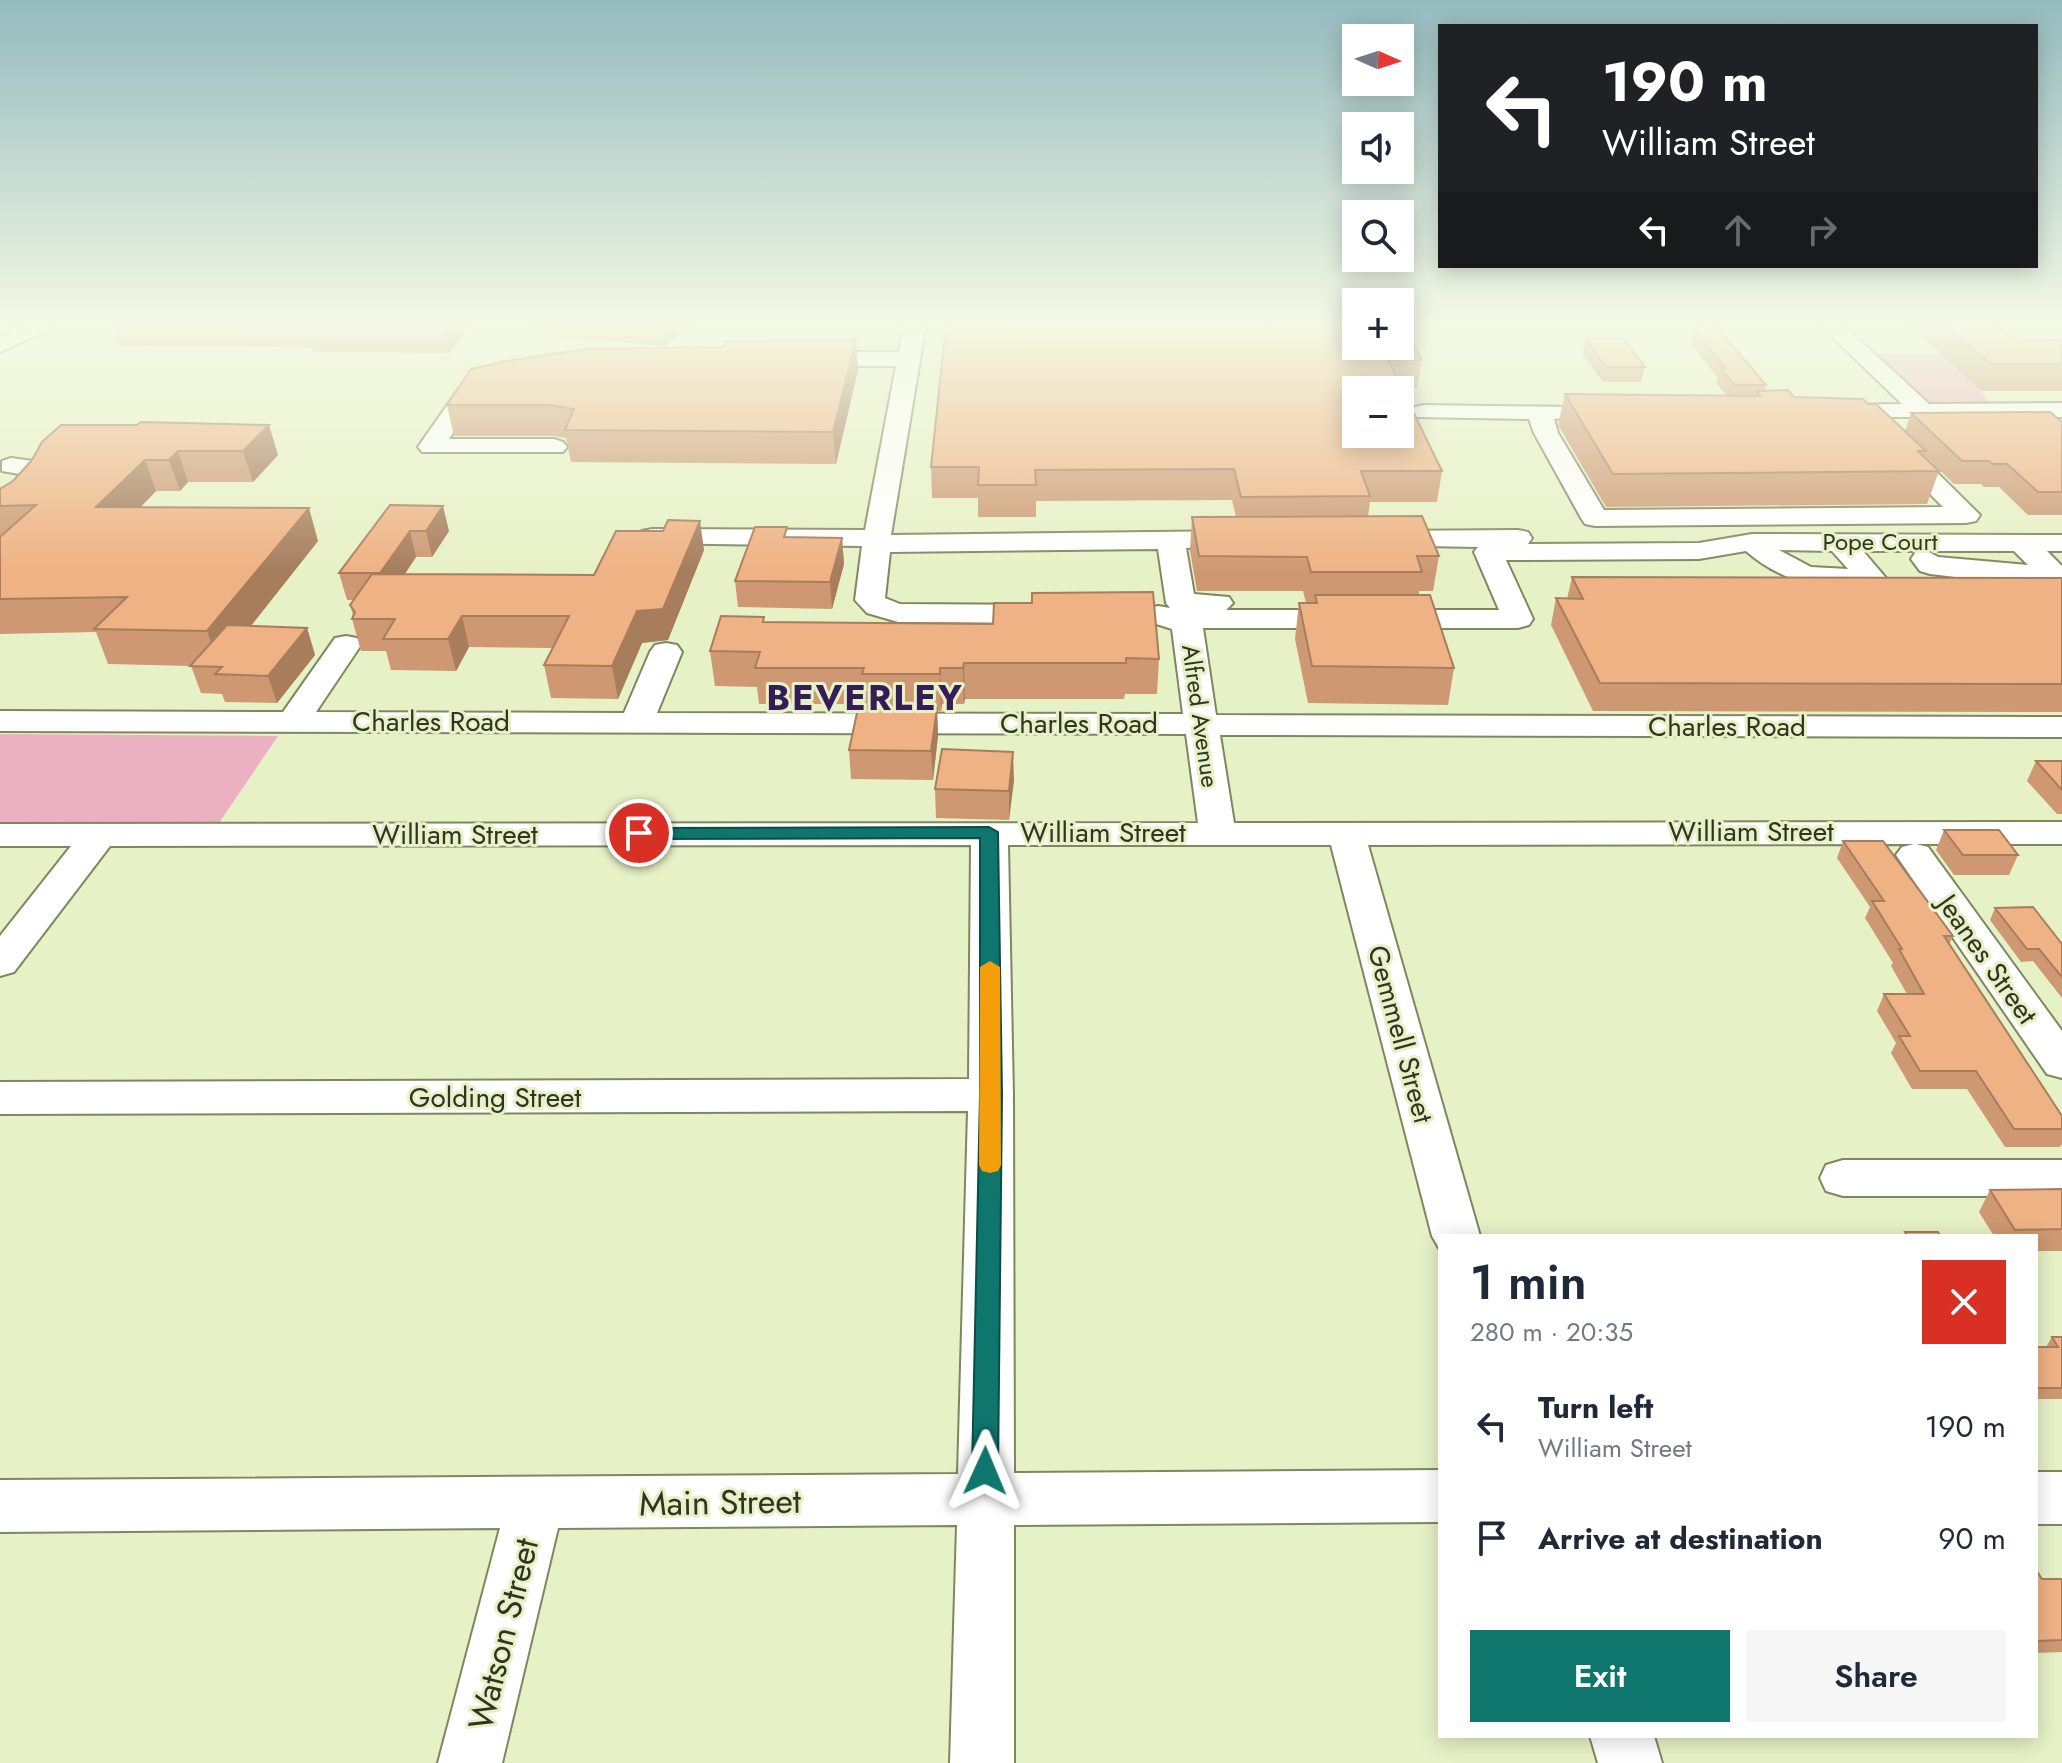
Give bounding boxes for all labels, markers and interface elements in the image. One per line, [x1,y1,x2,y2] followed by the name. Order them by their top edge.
[1342,24,1414,96] north arrow
[1342,24,1414,448] map controls
[1602,41,1768,122] text: 190 m
[1470,56,1574,160] icon: left
[1342,112,1414,184] button: sound
[1602,116,1815,168] text: William Street
[1342,200,1414,272] button: search
[1632,208,1676,252] icon: left
[1716,208,1760,252] icon: ahead
[1800,208,1844,252] icon: right
[1342,288,1414,360] button: +
[1342,376,1414,448] button: −
[1823,524,1938,559] street label: Pope Court
[1173,642,1228,790] street label: Alfred Avenue
[766,671,964,723] district label: BEVERLEY
[352,701,510,742] street label: Charles Road
[1000,703,1158,744] street label: Charles Road
[1648,706,1806,747] street label: Charles Road
[605,799,673,867] pin
[617,811,661,855] icon: arrive
[1668,811,1834,852] street label: William Street
[1020,812,1186,853] street label: William Street
[372,814,538,855] street label: William Street
[1925,883,2048,1033] street label: Jeanes Street
[1357,941,1444,1128] street label: Gemmell Street
[409,1077,582,1118] street label: Golding Street
[1470,1248,1587,1317] text: 1 min
[1922,1260,2006,1344] button: close
[1470,1313,1633,1351] text: 280 m · 20:35
[1538,1386,1653,1429] text: Turn left
[1470,1404,1514,1448] icon: left
[1925,1405,2006,1448] text: 190 m
[943,1429,1027,1513] position arrow
[1538,1429,1692,1467] text: William Street
[639,1477,801,1528] street label: Main Street
[1470,1516,1514,1560] icon: arrive
[1538,1517,1823,1560] text: Arrive at destination
[1938,1517,2006,1560] text: 90 m
[456,1533,551,1735] street label: Watson Street
[1470,1630,1730,1722] button: Exit
[1746,1630,2006,1722] button: Share

